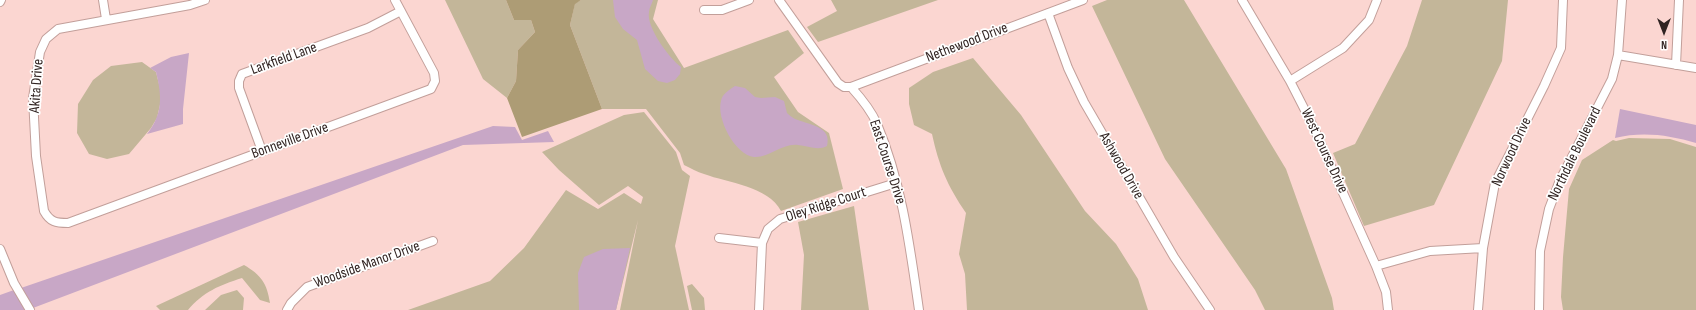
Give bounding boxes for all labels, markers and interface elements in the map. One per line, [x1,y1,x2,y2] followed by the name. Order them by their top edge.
[1644,12,1684,52] north arrow
[924,19,1010,67] street label: Nethewood Drive
[1661,38,1667,51] text: N
[248,39,320,79] street label: Larkfield Lane
[26,58,48,114] street label: Akita Drive
[1545,104,1605,204] street label: Northdale Boulevard
[1296,106,1352,196] street label: West Course Drive
[1488,115,1536,189] street label: Norwood Drive
[865,117,909,207] street label: East Course Drive
[249,119,331,163] street label: Bonneville Drive
[1095,129,1147,203] street label: Ashwood Drive
[784,184,868,226] street label: Oley Ridge Court
[312,238,422,292] street label: Woodside Manor Drive

